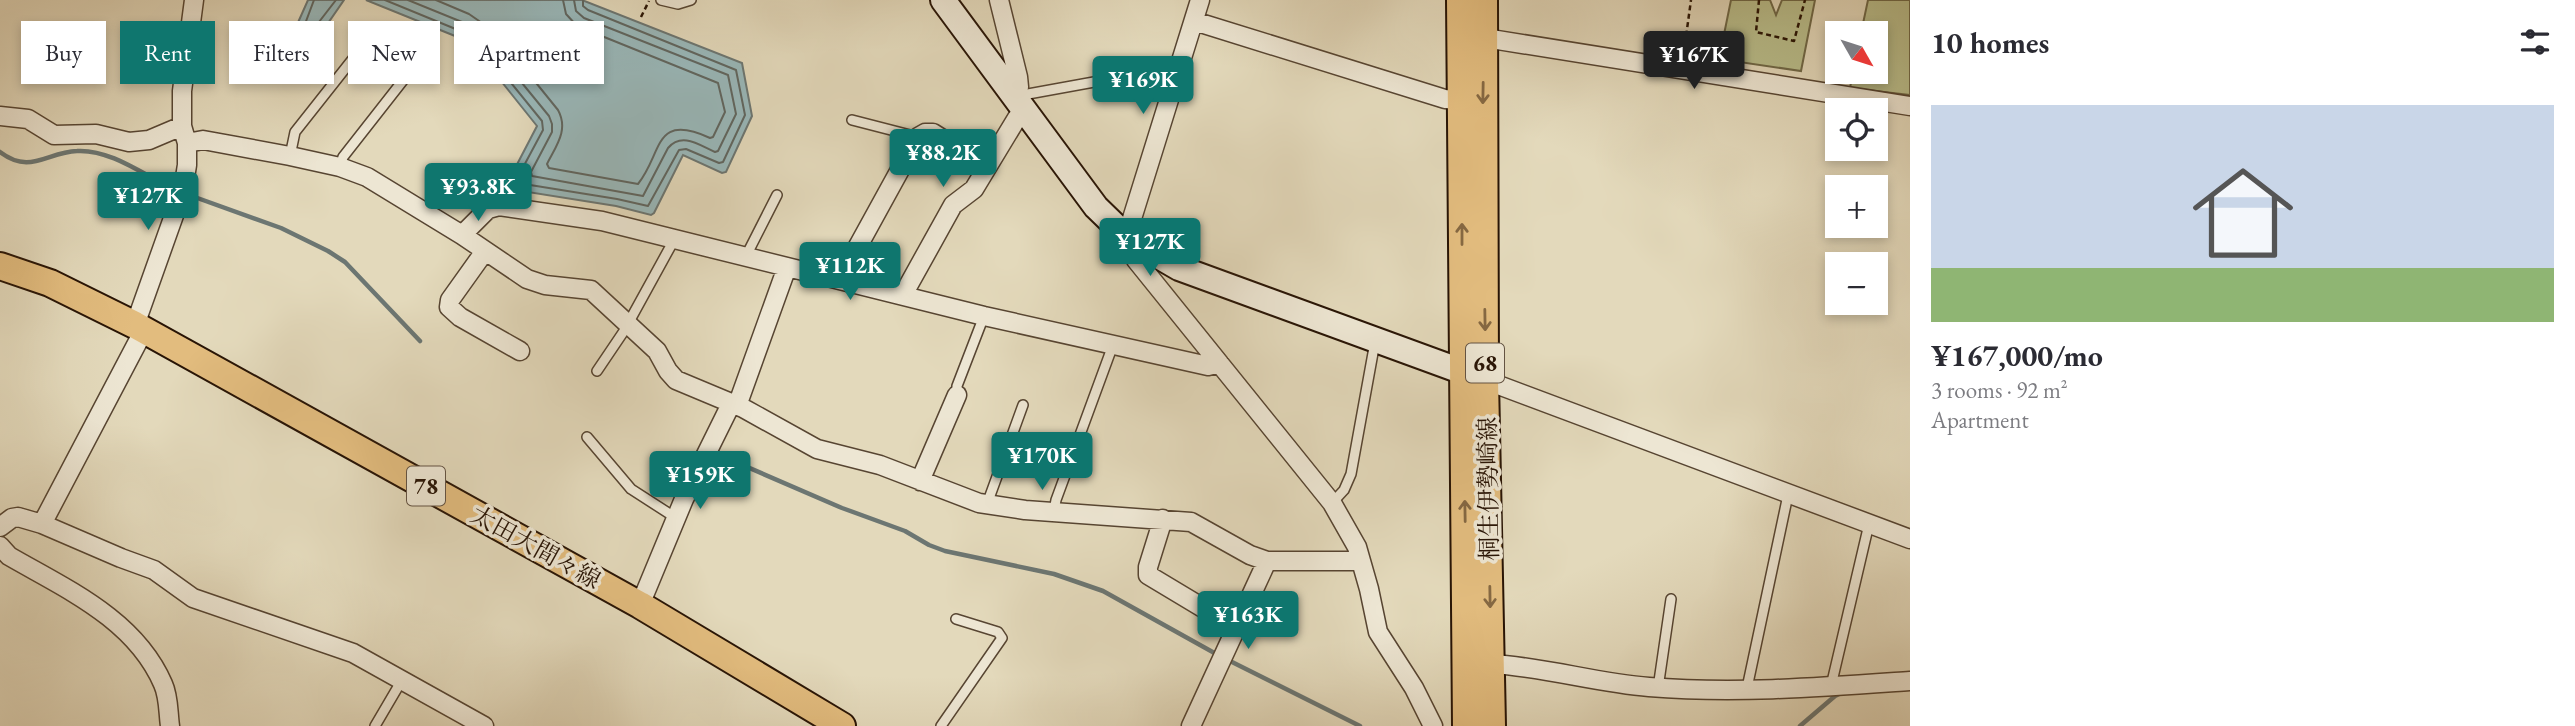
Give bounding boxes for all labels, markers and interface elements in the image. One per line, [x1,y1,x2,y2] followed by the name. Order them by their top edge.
[21,21,106,84] chip: Buy
[120,21,215,84] chip: Rent
[229,21,334,84] chip: Filters
[348,21,440,84] chip: New
[454,21,604,84] chip: Apartment
[1825,21,1888,84] north arrow
[1825,21,1888,315] map controls
[1931,23,2049,62] text: 10 homes
[2516,23,2554,61] icon: filters
[1645,32,1743,91] pin: ¥167K
[1659,39,1729,69] text: ¥167K
[1094,57,1192,116] pin: ¥169K
[1108,64,1178,94] text: ¥169K
[1477,81,1490,104] one-way arrow
[1825,98,1888,161] button: locate
[886,130,1000,189] pin: ¥88.2K
[906,137,980,167] text: ¥88.2K
[2180,150,2306,276] icon: home
[421,164,535,223] pin: ¥93.8K
[441,171,515,201] text: ¥93.8K
[99,173,197,232] pin: ¥127K
[1825,175,1888,238] button: +
[113,180,183,210] text: ¥127K
[1101,218,1199,278] pin: ¥127K
[1455,223,1469,246] one-way arrow
[1115,226,1185,256] text: ¥127K
[801,243,899,302] pin: ¥112K
[815,250,885,280] text: ¥112K
[1825,252,1888,315] button: −
[1478,308,1492,331] one-way arrow
[1931,336,2103,375] text: ¥167,000/mo
[1466,344,1504,382] road number: 68
[1931,375,2068,405] text: 3 rooms · 92 m²
[1931,405,2029,435] text: Apartment
[1471,417,1505,561] street label: 桐生伊勢崎線
[993,433,1091,492] pin: ¥170K
[1007,440,1077,470] text: ¥170K
[651,452,749,511] pin: ¥159K
[665,459,735,489] text: ¥159K
[407,466,445,506] road number: 78
[466,499,606,595] street label: 太田大間々線
[1458,500,1471,523] one-way arrow
[1483,585,1497,608] one-way arrow
[1199,592,1297,651] pin: ¥163K
[1213,599,1283,629] text: ¥163K

